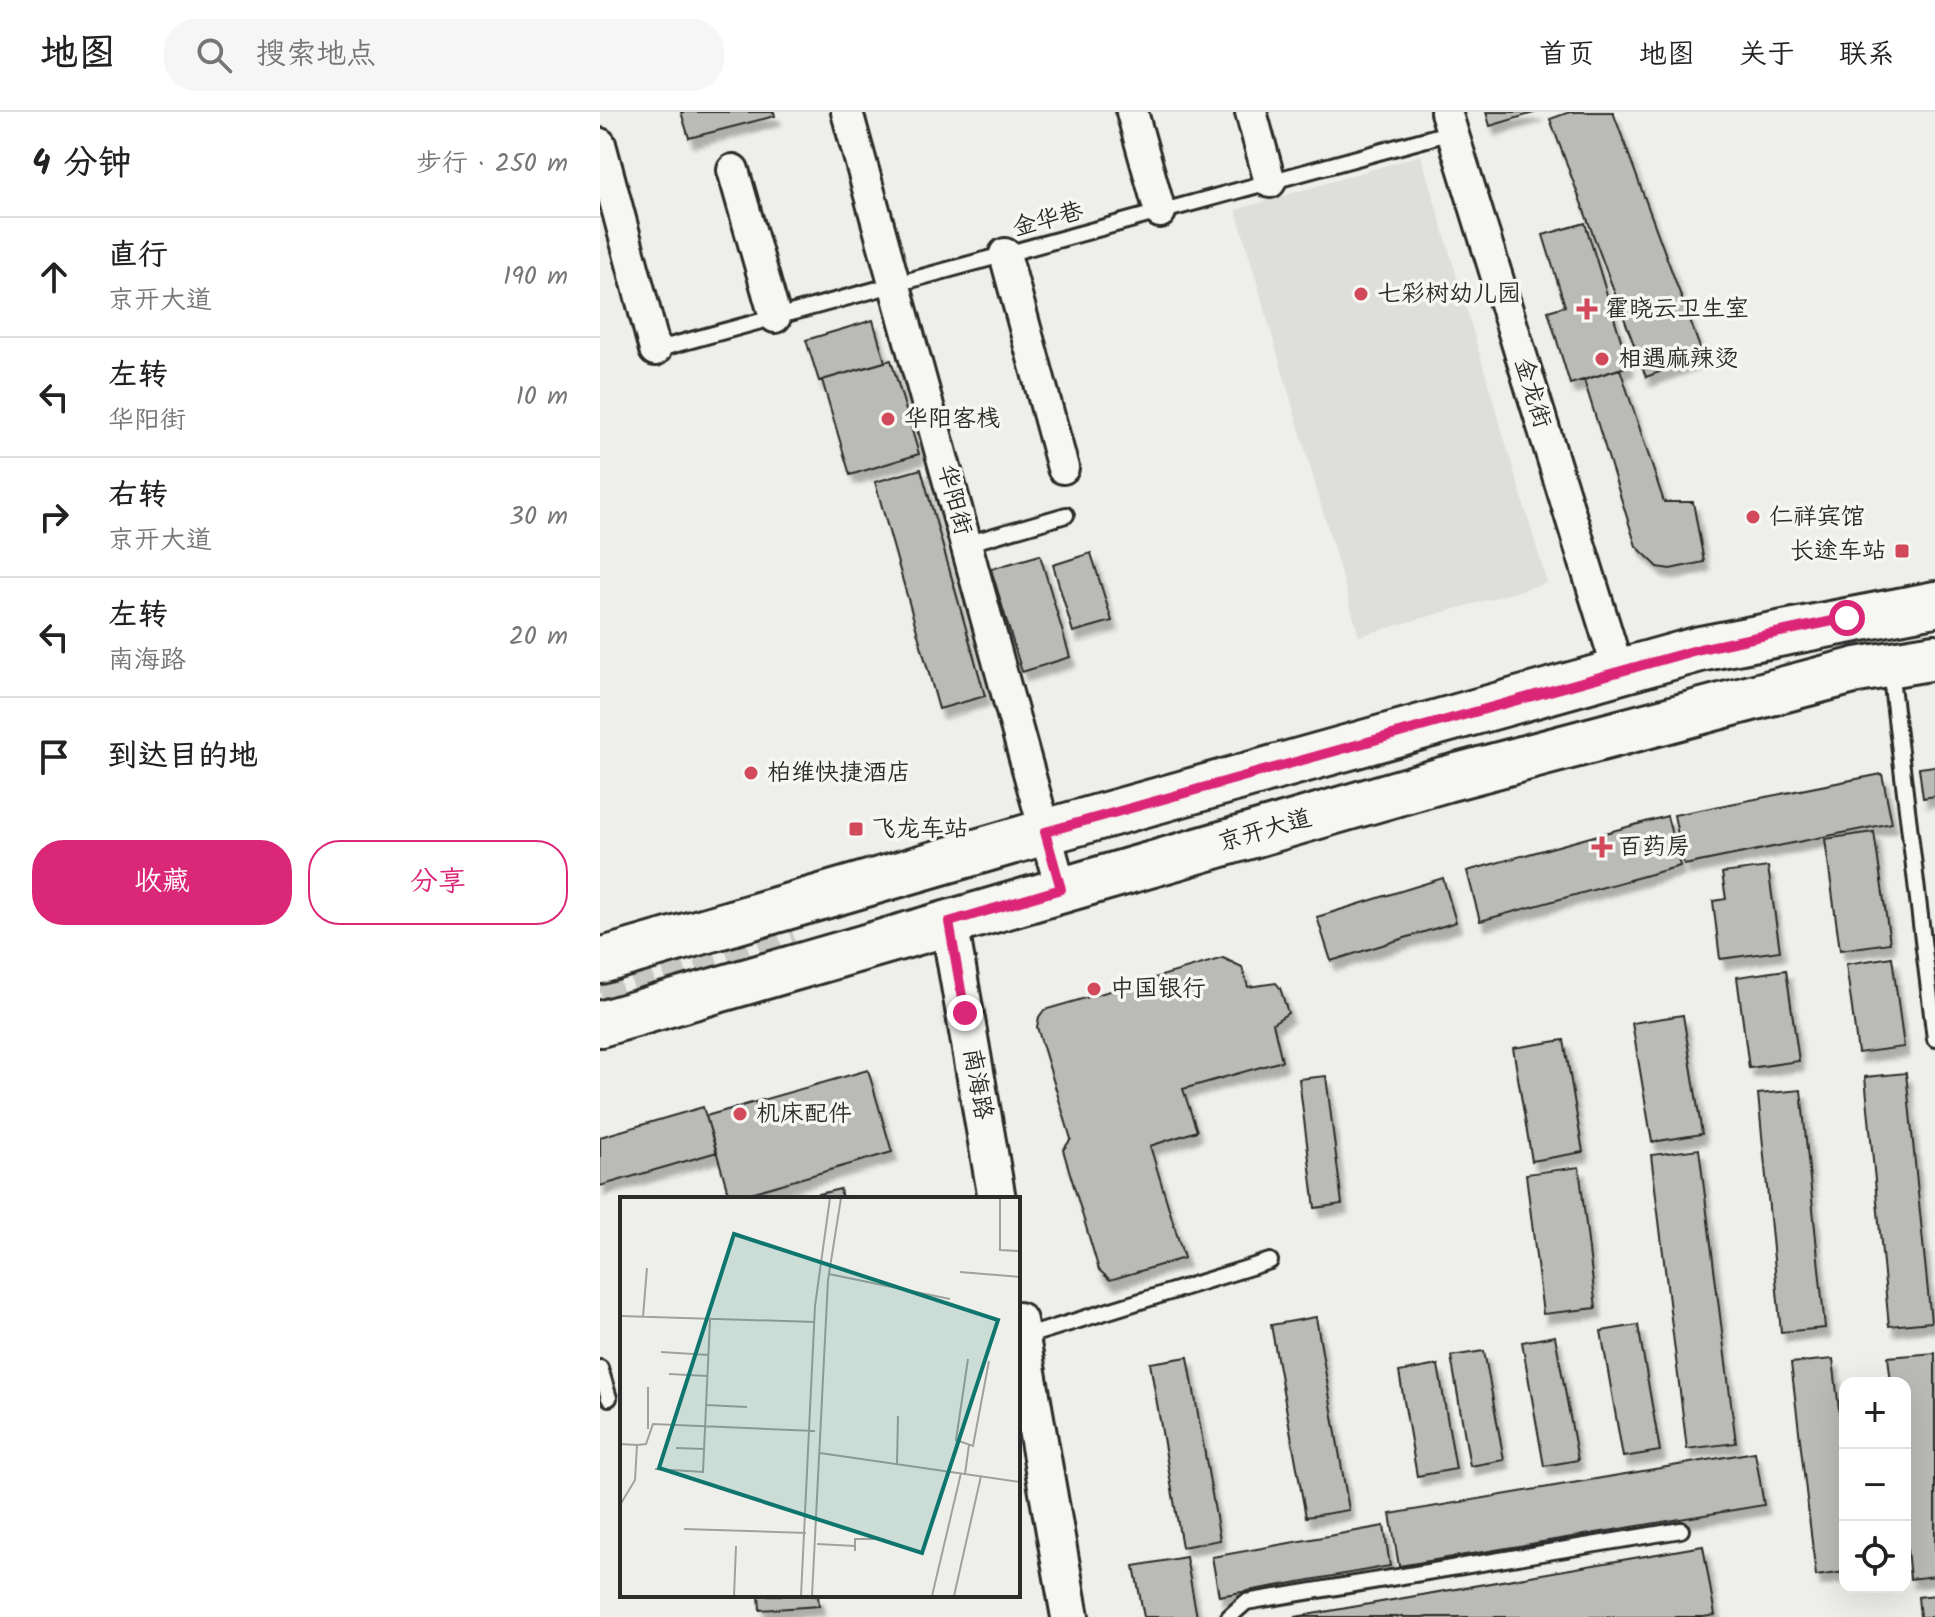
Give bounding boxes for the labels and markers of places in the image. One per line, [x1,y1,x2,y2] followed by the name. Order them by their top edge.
[1377,275,1521,314] place label: 七彩树幼儿园
[1352,285,1370,303] marker: 七彩树幼儿园
[1605,290,1749,329] place label: 霍晓云卫生室
[1576,298,1598,320] marker: 霍晓云卫生室
[1618,340,1738,379] place label: 相遇麻辣烫
[1593,350,1611,368] marker: 相遇麻辣烫
[904,400,1000,439] place label: 华阳客栈
[879,410,897,428] marker: 华阳客栈
[1769,498,1865,537] place label: 仁祥宾馆
[1744,508,1762,526] marker: 仁祥宾馆
[1790,532,1886,571] place label: 长途车站
[1893,542,1911,560] marker: 长途车站
[767,754,911,793] place label: 柏维快捷酒店
[742,764,760,782] marker: 柏维快捷酒店
[872,810,968,849] place label: 飞龙车站
[847,820,865,838] marker: 飞龙车站
[1618,828,1690,867] place label: 百药房
[1593,838,1611,856] marker: 百药房
[1110,970,1206,1009] place label: 中国银行
[1085,980,1103,998] marker: 中国银行
[756,1095,852,1134] place label: 机床配件
[731,1105,749,1123] marker: 机床配件

